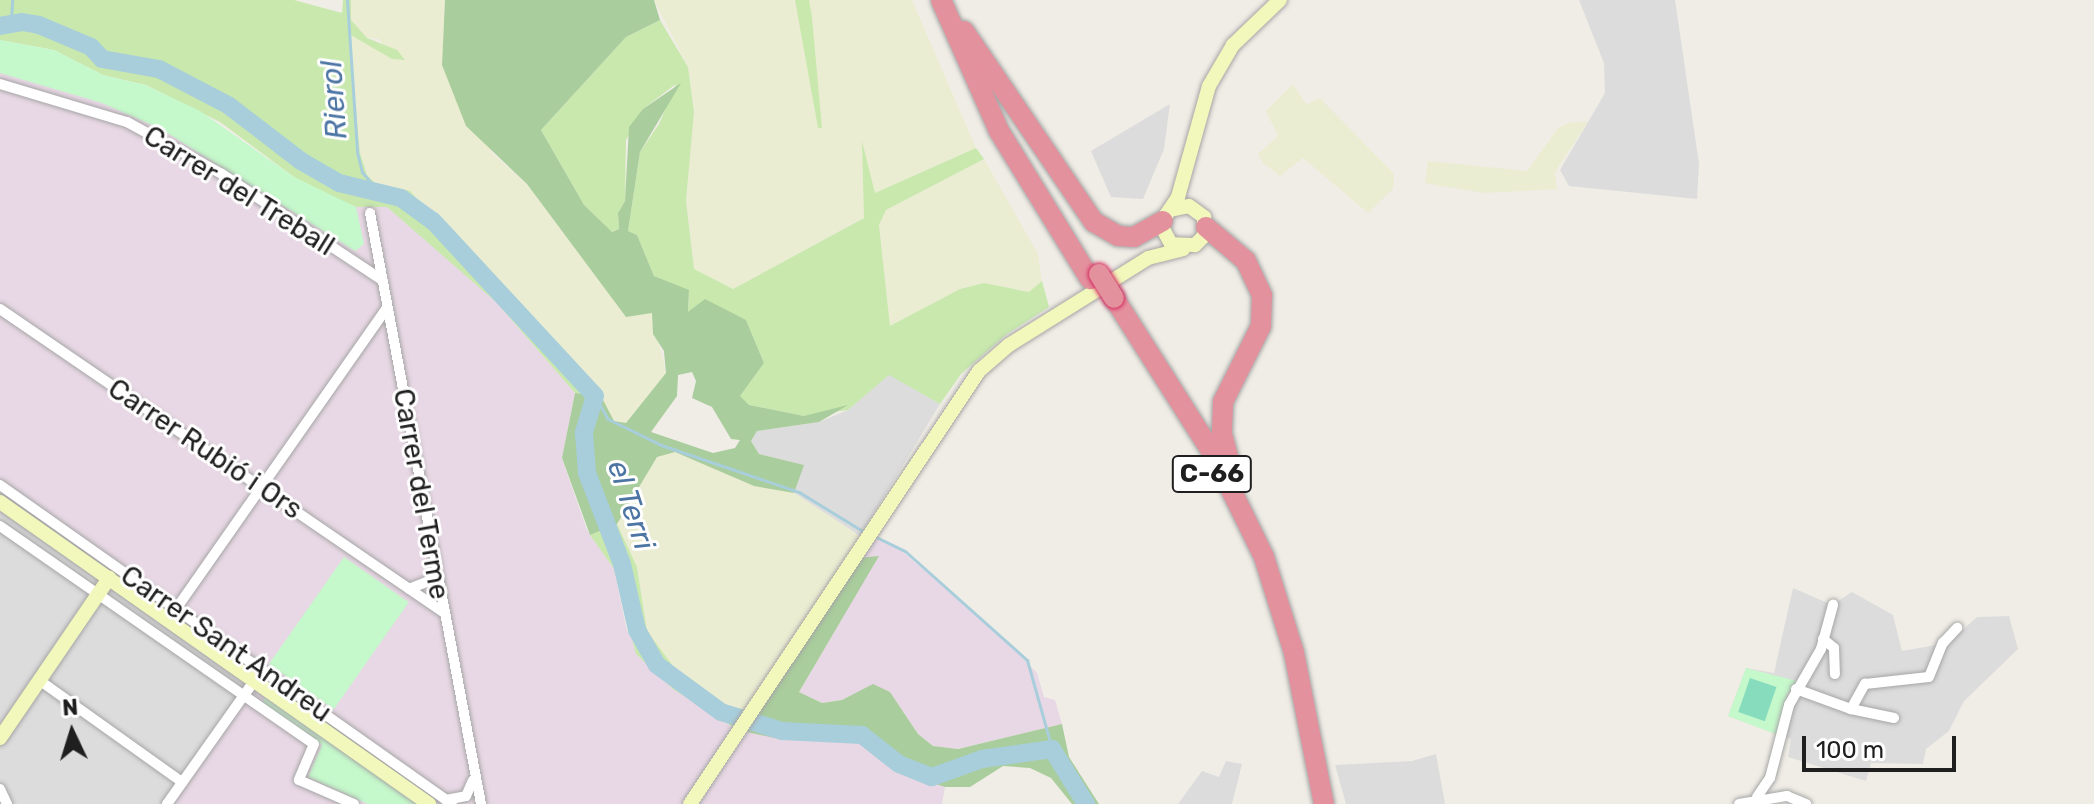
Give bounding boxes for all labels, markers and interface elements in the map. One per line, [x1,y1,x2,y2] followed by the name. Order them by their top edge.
[313,59,355,141] water label: Rierol
[137,118,341,264] street label: Carrer del Treball
[101,372,309,526] street label: Carrer Rubió i Ors
[386,385,456,603] street label: Carrer del Terme
[1170,452,1254,496] road number: C-66
[599,455,663,555] water label: el Terri
[114,558,338,730] street label: Carrer Sant Andreu
[32,692,112,772] north arrow
[61,694,79,722] text: N
[1806,720,1960,770] scale bar
[1816,736,1884,764] text: 100 m

